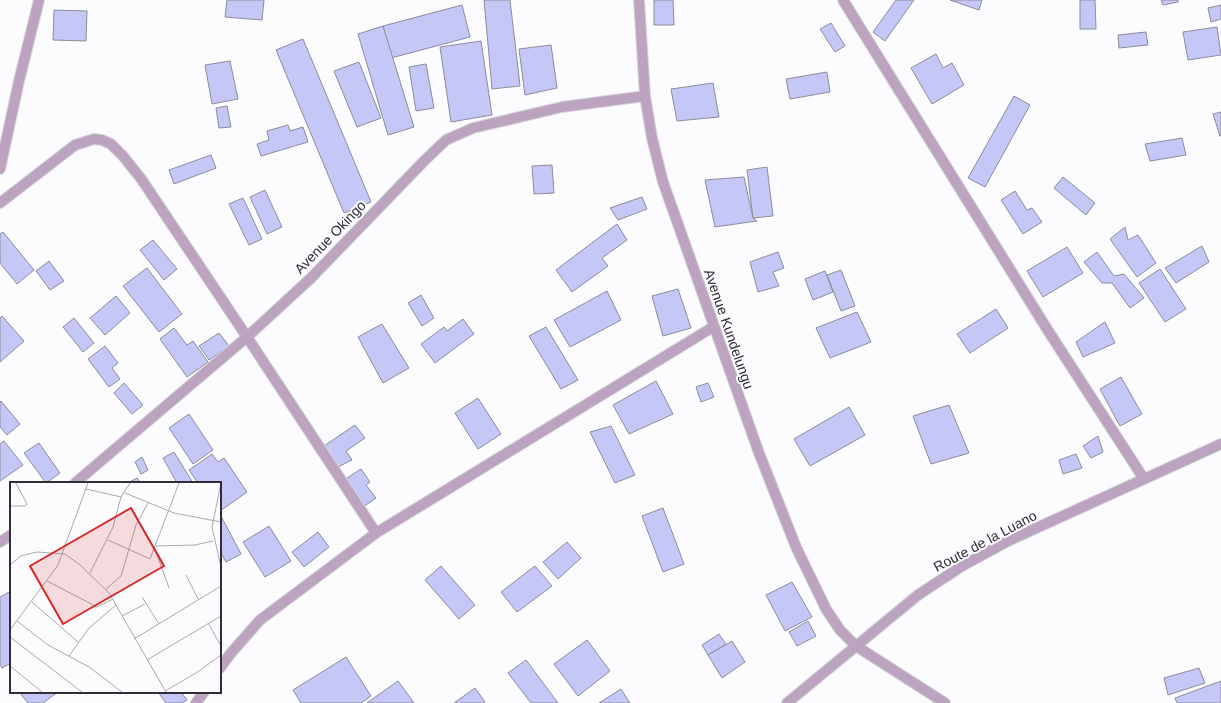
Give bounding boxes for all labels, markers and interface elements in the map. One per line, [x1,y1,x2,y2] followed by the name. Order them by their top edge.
[291,197,369,277] street label: Avenue Okingo
[701,267,757,391] street label: Avenue Kundelungu
[10,482,221,693] inset map
[931,507,1039,575] street label: Route de la Luano

